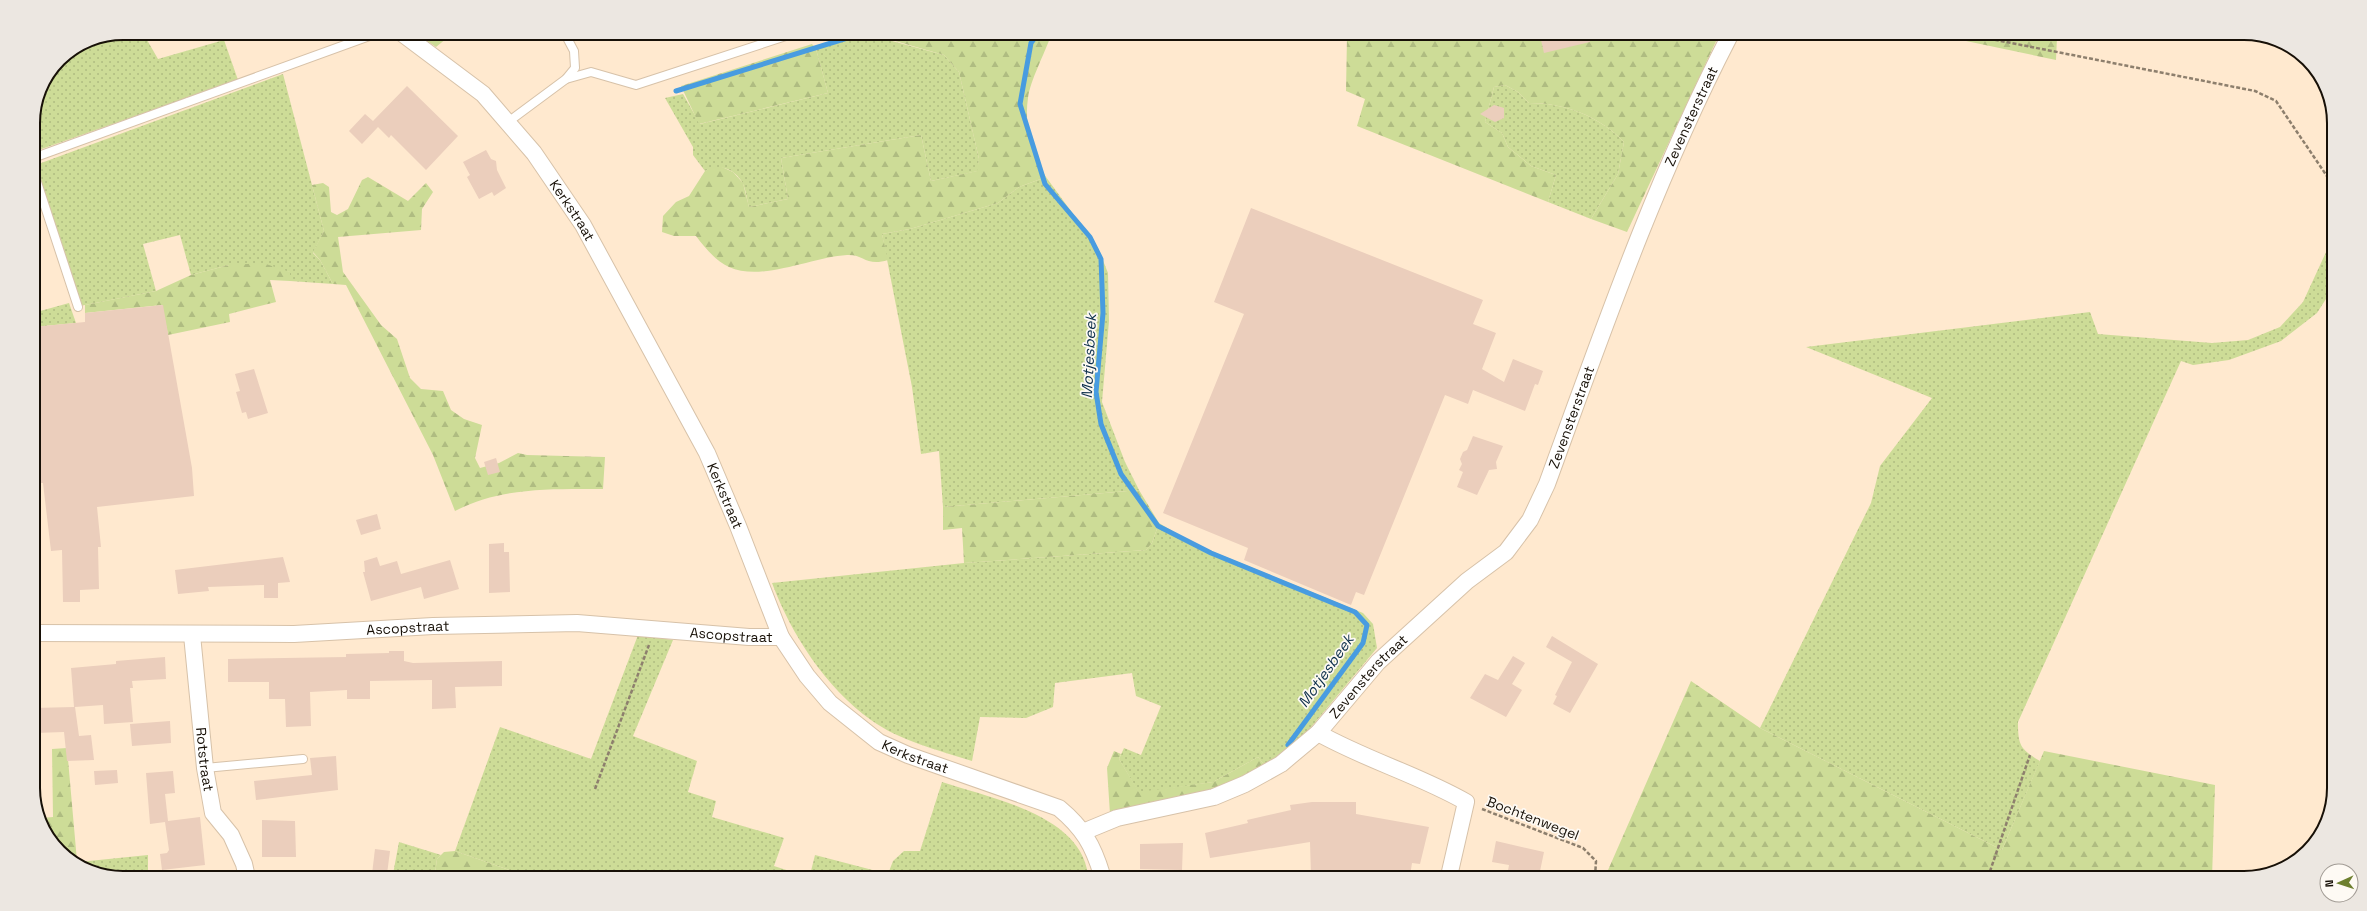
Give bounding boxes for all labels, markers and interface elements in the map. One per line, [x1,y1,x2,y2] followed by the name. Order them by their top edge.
[1660,63,1722,169] street label: Zevensterstraat
[546,176,599,244] street label: Kerkstraat
[1077,311,1100,399] water label: Motjesbeek
[1544,363,1598,471] street label: Zevensterstraat
[703,460,747,531] street label: Kerkstraat
[366,617,450,639] street label: Ascopstraat
[689,623,773,646] street label: Ascopstraat
[1293,629,1359,711] water label: Motjesbeek
[1325,631,1411,722] street label: Zevensterstraat
[192,726,218,793] street label: Rotstraat
[879,735,951,778] street label: Kerkstraat
[1484,792,1582,844] street label: Bochtenwegel
[2319,863,2359,903] north arrow
[2322,879,2336,888] text: N

